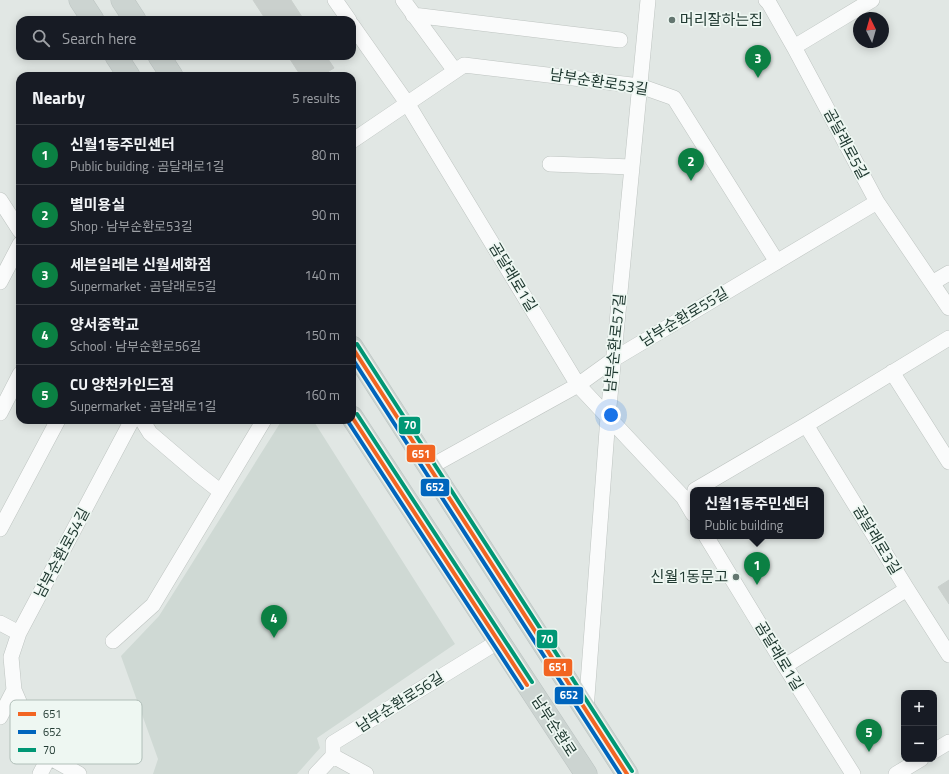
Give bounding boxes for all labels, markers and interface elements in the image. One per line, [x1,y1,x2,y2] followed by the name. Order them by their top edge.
[680,8,763,31] place label: 머리잘하는집
[853,12,889,48] north arrow
[667,15,677,25] marker: 머리잘하는집
[16,16,356,60] search box
[30,27,52,49] icon: search
[62,27,136,50] text: Search here
[745,45,771,78] pin: 3
[548,62,650,101] street label: 남부순환로53길
[32,85,85,111] text: Nearby
[292,88,340,108] text: 5 results
[818,104,875,183] street label: 곰달래로5길
[70,133,175,156] text: 신월1동주민센터
[41,145,49,165] text: 1
[312,145,340,165] text: 80 m
[678,148,704,181] pin: 2
[70,156,224,176] text: Public building · 곰달래로1길
[70,193,125,216] text: 별미용실
[41,205,49,225] text: 2
[312,205,340,225] text: 90 m
[70,216,193,236] text: Shop · 남부순환로53길
[484,238,543,316] street label: 곰달래로1길
[70,253,211,276] text: 세븐일레븐 신월세화점
[41,265,49,285] text: 3
[304,265,340,285] text: 140 m
[70,276,217,296] text: Supermarket · 곰달래로5길
[635,281,732,352] street label: 남부순환로55길
[598,292,631,394] street label: 남부순환로57길
[70,313,139,336] text: 양서중학교
[41,325,49,345] text: 4
[304,325,340,345] text: 150 m
[70,336,201,356] text: School · 남부순환로56길
[70,373,174,396] text: CU 양천카인드점
[41,385,49,405] text: 5
[304,385,340,405] text: 160 m
[70,396,217,416] text: Supermarket · 곰달래로1길
[601,405,621,425] your location
[398,416,421,435] line badge: 70
[404,417,416,433] text: 70
[406,444,436,463] line badge: 651
[412,446,430,462] text: 651
[420,478,450,497] line badge: 652
[426,479,444,495] text: 652
[690,487,824,539] popup
[704,492,810,515] text: 신월1동주민센터
[848,501,907,579] street label: 곰달래로3길
[28,503,95,602] street label: 남부순환로54길
[704,515,783,535] text: Public building
[744,552,770,585] pin: 1
[651,565,728,588] place label: 신월1동문고
[731,572,741,582] marker: 신월1동문고
[261,605,287,638] pin: 4
[750,617,809,695] street label: 곰달래로1길
[536,629,558,649] line badge: 70
[541,631,553,647] text: 70
[543,658,573,677] line badge: 651
[549,659,567,675] text: 651
[351,665,448,738] street label: 남부순환로56길
[554,686,584,705] line badge: 652
[560,687,578,703] text: 652
[901,690,937,762] map controls
[901,690,937,726] button: +
[526,691,583,761] street label: 남부순환로
[10,700,142,764] legend
[43,706,61,722] text: 651
[856,719,882,752] pin: 5
[43,724,61,740] text: 652
[901,726,937,762] button: −
[43,742,55,758] text: 70

